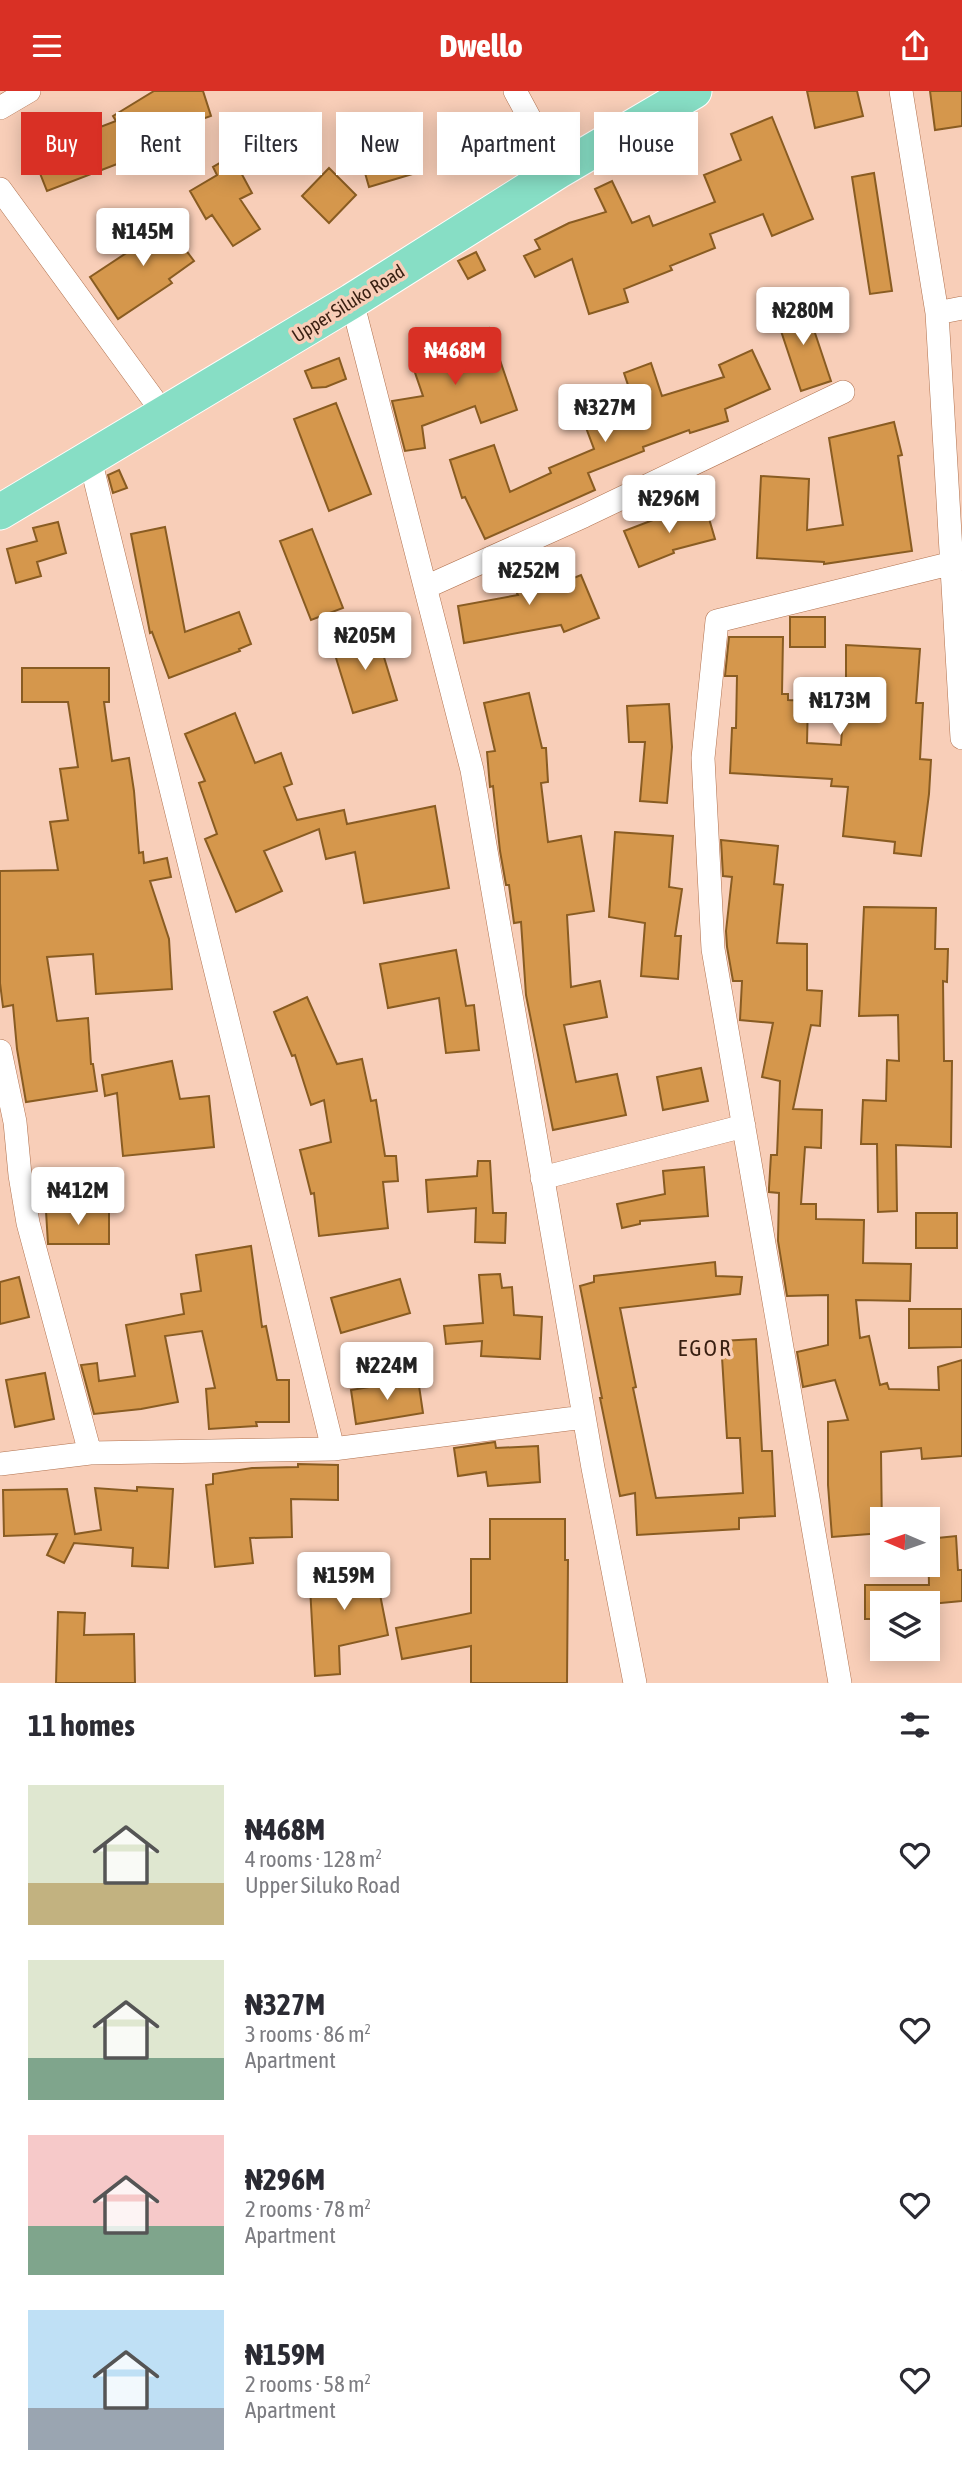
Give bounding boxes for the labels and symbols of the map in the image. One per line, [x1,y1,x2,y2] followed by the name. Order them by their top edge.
[94,209,192,268] pin: ₦145M
[288,260,408,346] street label: Upper Siluko Road
[754,287,852,347] pin: ₦280M
[406,327,504,387] pin: ₦468M
[556,385,654,444] pin: ₦327M
[620,475,718,535] pin: ₦296M
[480,547,578,607] pin: ₦252M
[316,613,414,672] pin: ₦205M
[791,677,889,737] pin: ₦173M
[29,1167,127,1227] pin: ₦412M
[678,1335,732,1361] district label: EGOR
[338,1343,436,1402] pin: ₦224M
[870,1507,940,1577] north arrow
[295,1553,393,1612] pin: ₦159M

